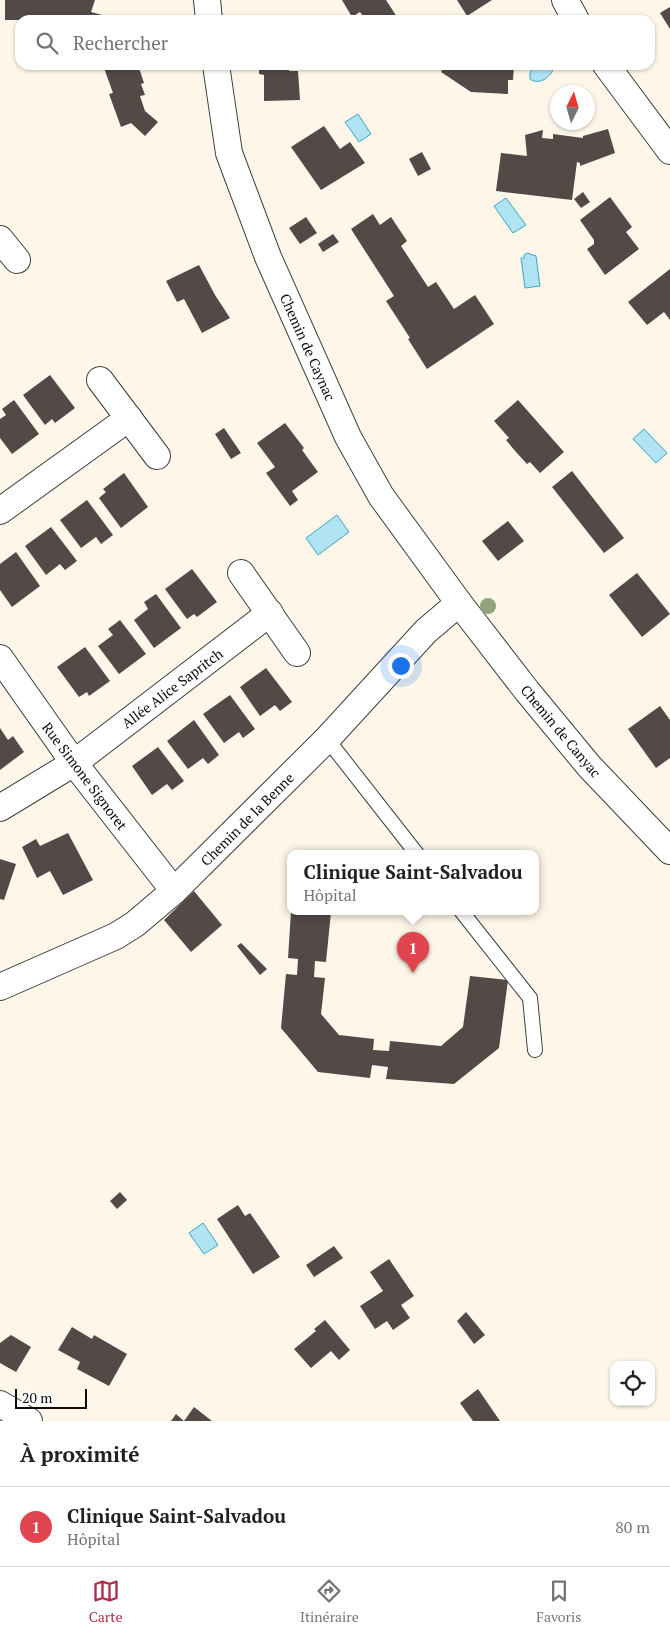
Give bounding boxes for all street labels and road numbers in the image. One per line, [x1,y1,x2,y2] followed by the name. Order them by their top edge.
[276,290,340,404] street label: Chemin de Caynac
[118,644,226,732] street label: Allée Alice Sapritch
[517,681,605,781] street label: Chemin de Canyac
[38,718,132,834] street label: Rue Simone Signoret
[196,768,298,870] street label: Chemin de la Benne

